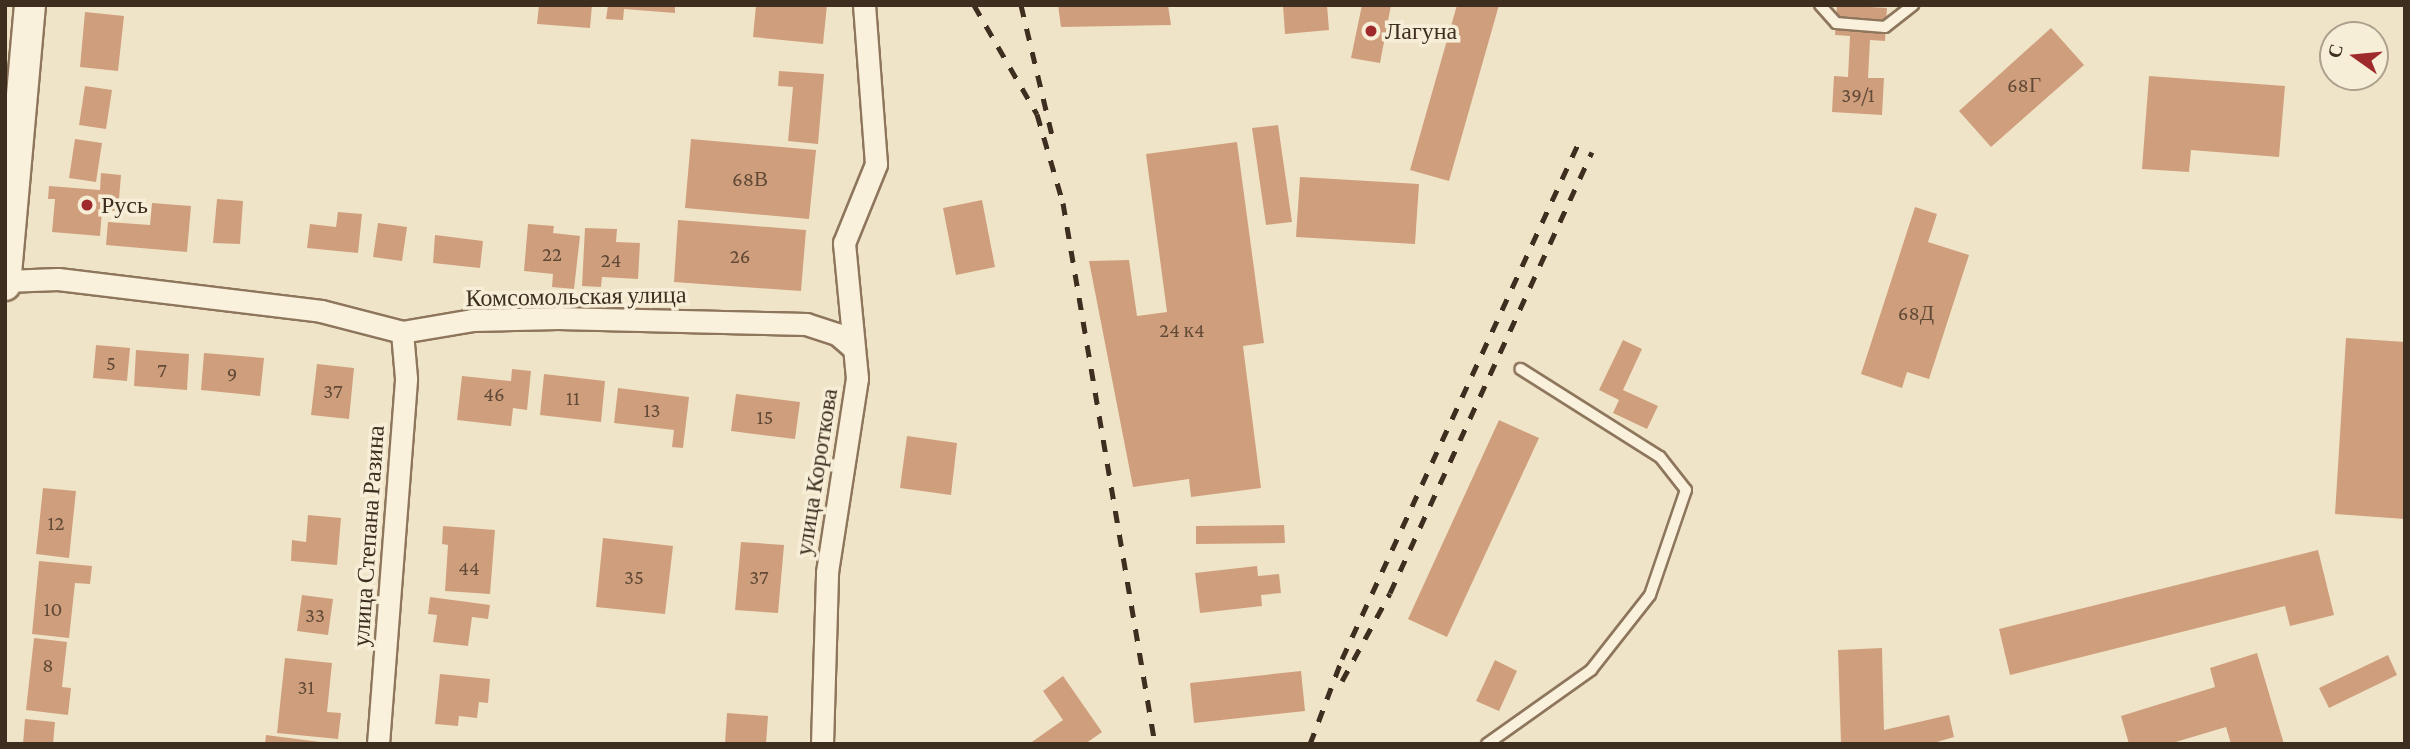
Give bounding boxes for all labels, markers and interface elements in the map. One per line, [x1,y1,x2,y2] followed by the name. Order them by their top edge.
[1385,17,1457,45] place label: Лагуна
[2319,21,2389,91] north arrow
[1363,23,1379,39] marker: Лагуна
[2323,42,2347,60] text: С
[2007,72,2041,98] house number: 68Г
[1841,82,1875,108] house number: 39/1
[732,166,768,192] house number: 68В
[101,191,148,219] place label: Русь
[79,197,95,213] marker: Русь
[542,241,562,267] house number: 22
[730,243,750,269] house number: 26
[601,247,621,273] house number: 24
[465,280,687,312] street label: Комсомольская улица
[1898,300,1934,326] house number: 68Д
[1159,317,1205,343] house number: 24 к4
[106,350,116,376] house number: 5
[157,357,167,383] house number: 7
[227,361,237,387] house number: 9
[323,378,343,404] house number: 37
[483,381,505,407] house number: 46
[566,385,580,411] house number: 11
[789,386,843,558] street label: улица Короткова
[644,397,660,423] house number: 13
[757,404,773,430] house number: 15
[346,424,390,648] street label: улица Степана Разина
[48,510,64,536] house number: 12
[458,555,480,581] house number: 44
[624,564,644,590] house number: 35
[749,564,769,590] house number: 37
[44,596,62,622] house number: 10
[305,602,325,628] house number: 33
[42,652,54,678] house number: 8
[298,674,314,700] house number: 31

